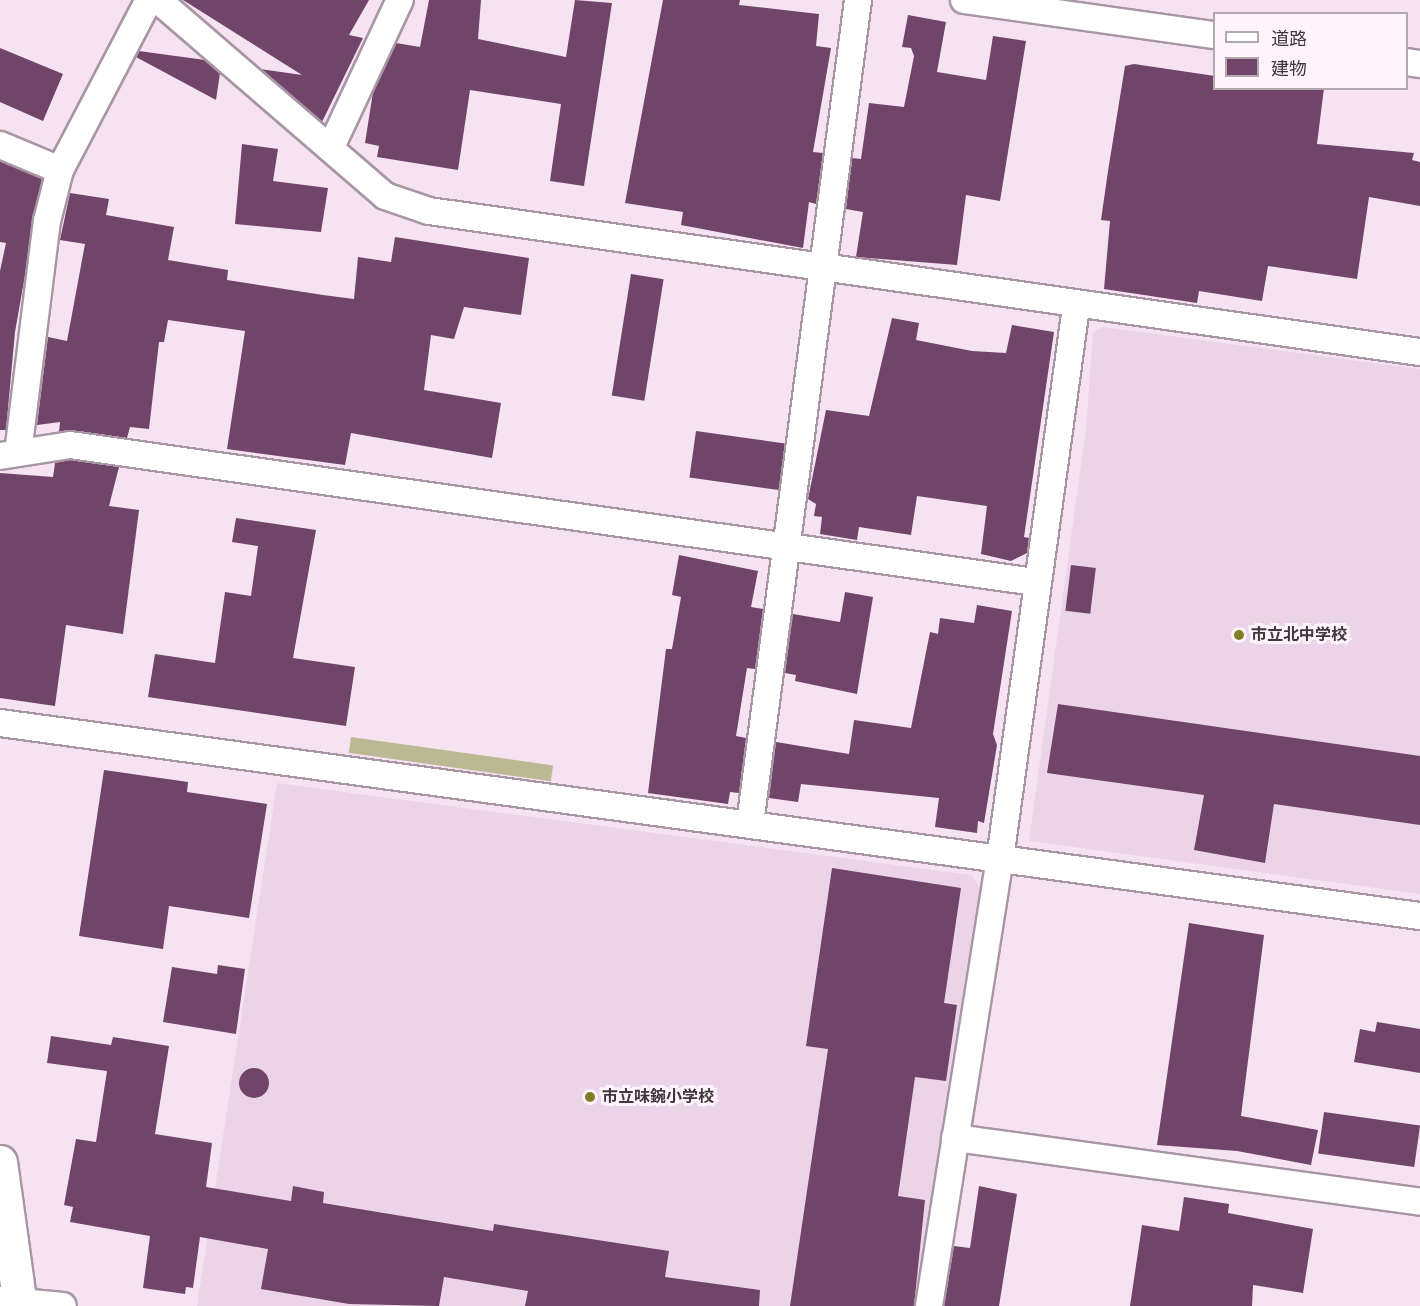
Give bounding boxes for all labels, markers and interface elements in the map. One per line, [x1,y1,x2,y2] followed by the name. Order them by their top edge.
[1213,12,1408,90] legend
[1271,28,1307,50] text: 道路
[1271,58,1307,80] text: 建物
[1251,625,1347,645] place label: 市立北中学校
[1232,628,1246,642] marker: 市立北中学校
[602,1087,714,1107] place label: 市立味鋺小学校
[583,1090,597,1104] marker: 市立味鋺小学校

